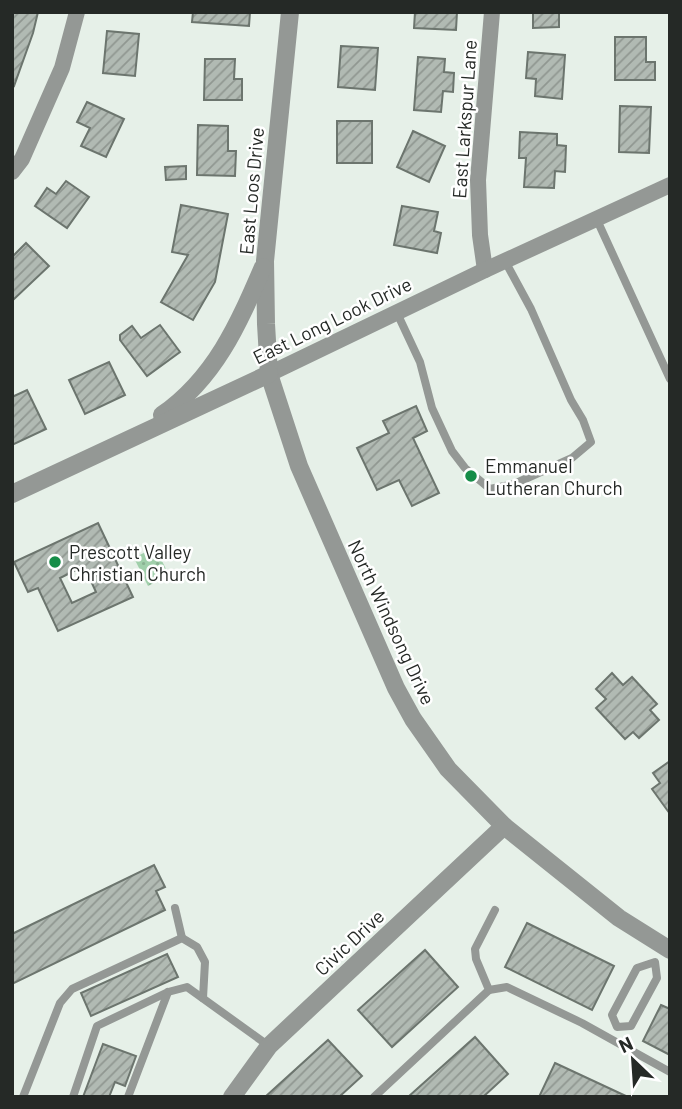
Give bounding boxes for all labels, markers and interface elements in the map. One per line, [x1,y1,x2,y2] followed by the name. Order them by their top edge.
[447,39,481,199] street label: East Larkspur Lane
[234,126,268,256] street label: East Loos Drive
[249,272,415,368] street label: East Long Look Drive
[485,454,623,499] place label: Emmanuel Lutheran Church
[463,468,479,484] marker: Emmanuel Lutheran Church
[344,536,440,708] street label: North Windsong Drive
[69,540,206,585] place label: Prescott Valley Christian Church
[47,554,63,570] marker: Prescott Valley Christian Church
[310,904,388,980] street label: Civic Drive
[598,1025,668,1095] north arrow
[615,1031,636,1057] text: N

